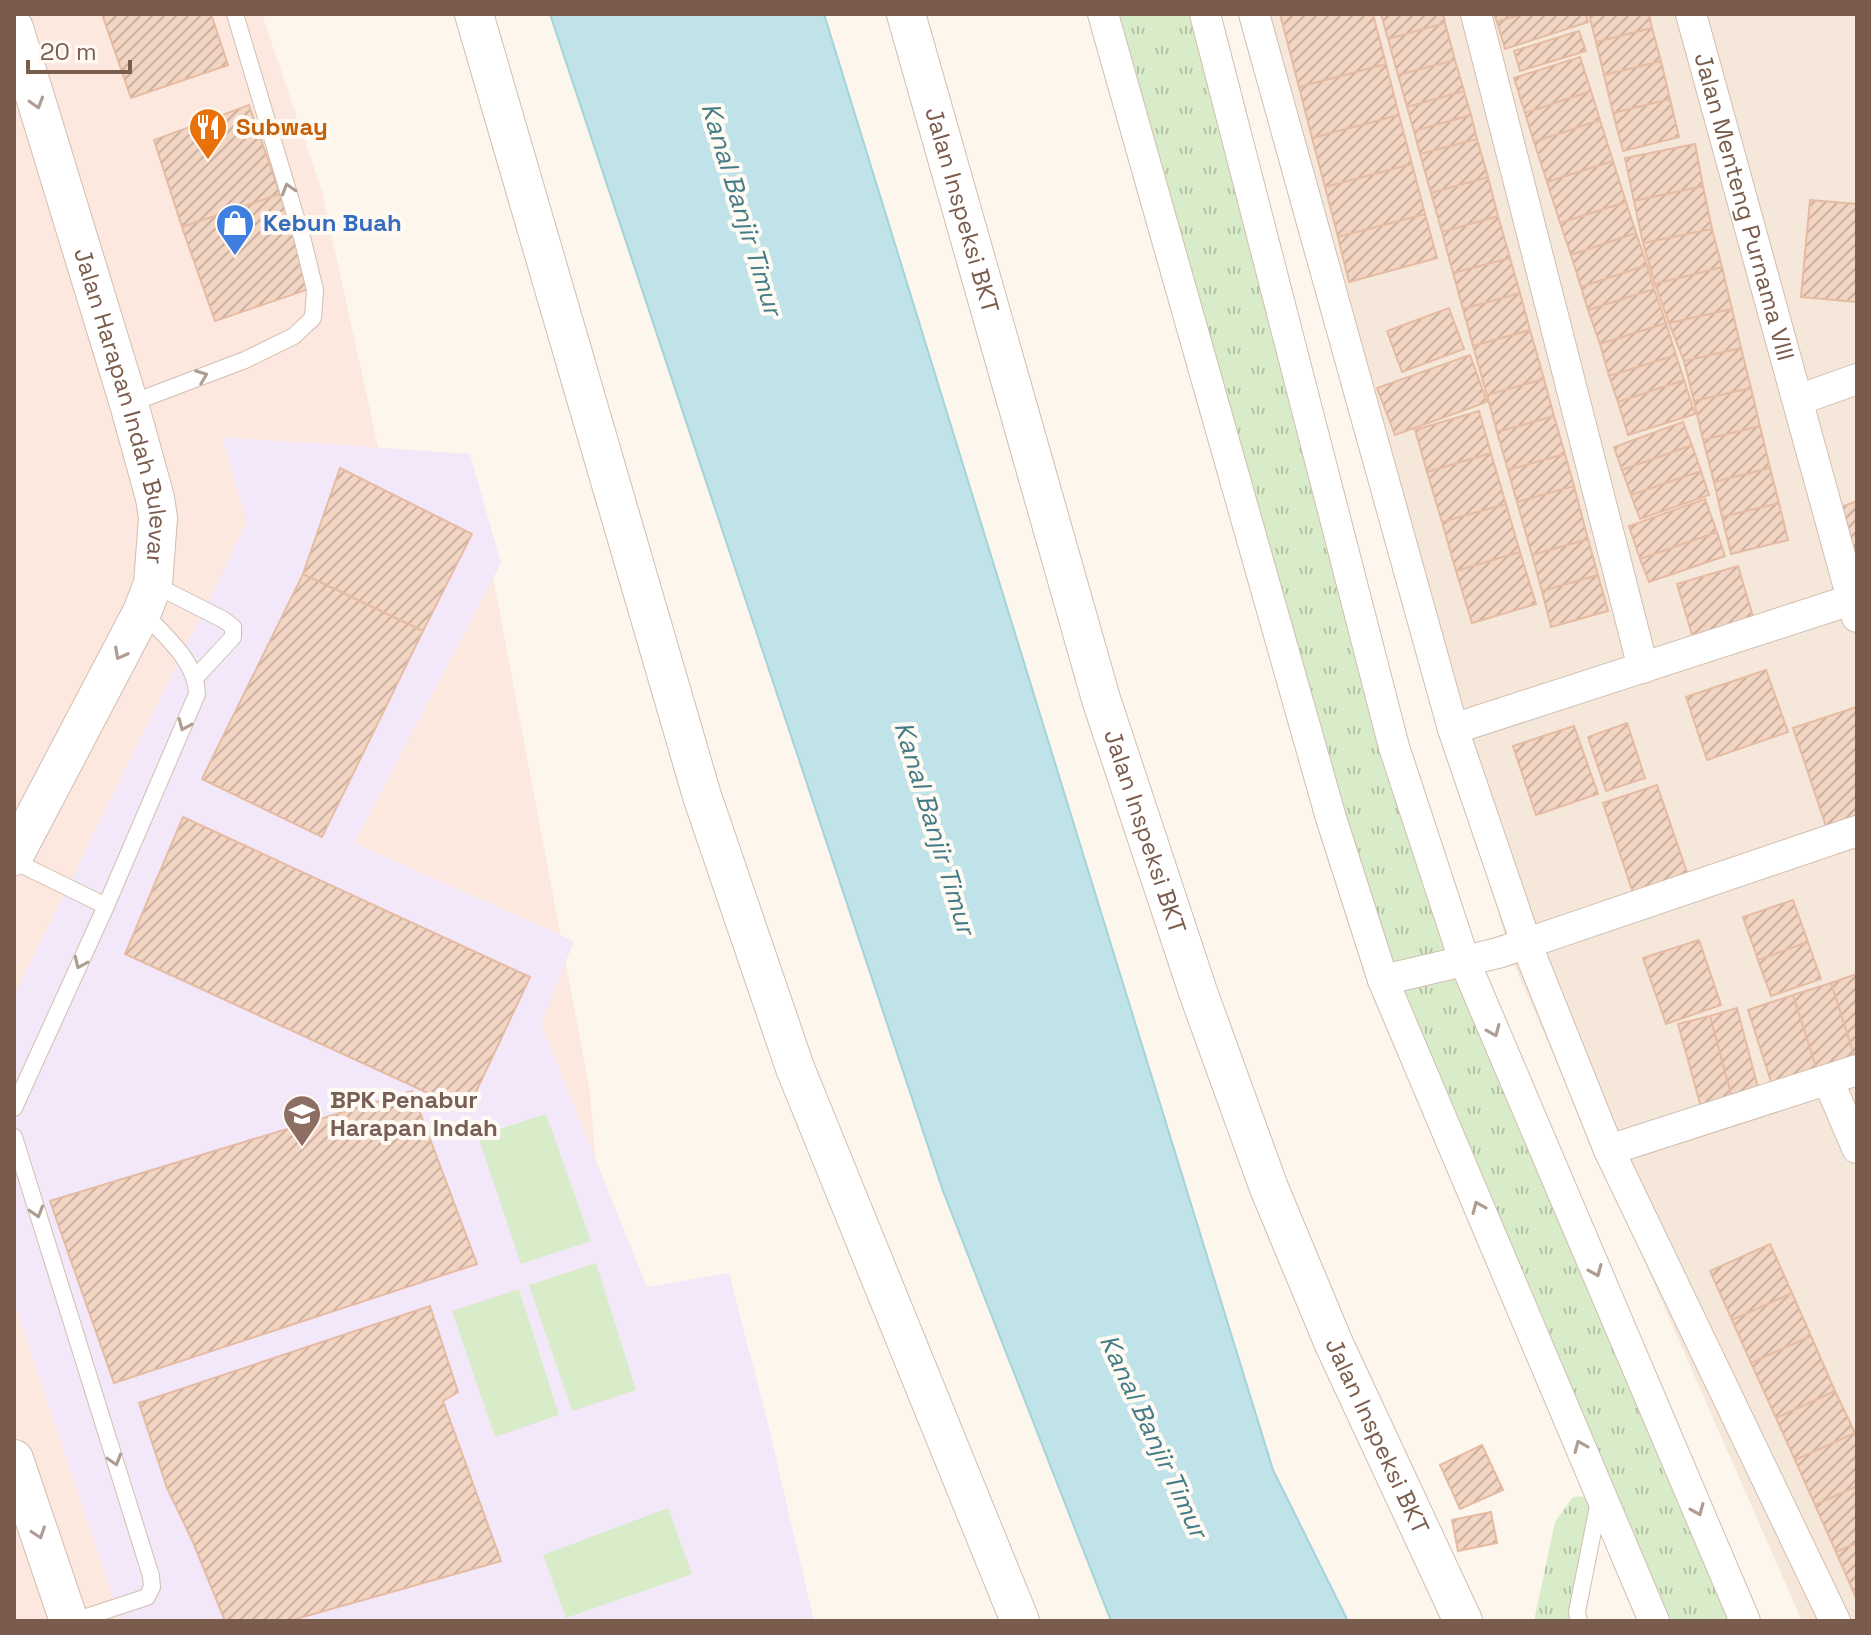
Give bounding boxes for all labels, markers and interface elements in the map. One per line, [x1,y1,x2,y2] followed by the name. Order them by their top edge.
[28,24,130,74] scale bar
[40,36,97,67] text: 20 m
[1687,49,1802,364] street label: Jalan Menteng Purnama VIII
[28,95,44,109] one-way arrow
[693,98,791,323] water label: Kanal Banjir Timur
[918,103,1006,317] street label: Jalan Inspeksi BKT
[187,106,229,161] restaurant icon: Subway
[236,111,328,142] place label: Subway
[281,182,297,196] one-way arrow
[214,202,256,257] shop icon: Kebun Buah
[263,207,402,238] place label: Kebun Buah
[67,244,174,565] street label: Jalan Harapan Indah Bulevar
[194,369,208,386] one-way arrow
[114,645,130,660] one-way arrow
[177,717,193,731] one-way arrow
[886,717,984,942] water label: Kanal Banjir Timur
[1097,726,1194,938] street label: Jalan Inspeksi BKT
[74,955,90,970] one-way arrow
[1485,1023,1501,1038] one-way arrow
[330,1084,498,1143] place label: BPK Penabur Harapan Indah
[281,1093,323,1148] school or university icon: BPK Penabur Harapan Indah
[1472,1200,1488,1215] one-way arrow
[28,1204,44,1218] one-way arrow
[1587,1263,1603,1277] one-way arrow
[1092,1329,1217,1546] water label: Kanal Banjir Timur
[1318,1333,1436,1539] street label: Jalan Inspeksi BKT
[1573,1440,1589,1454] one-way arrow
[105,1452,121,1466] one-way arrow
[1688,1502,1704,1516] one-way arrow
[30,1525,46,1539] one-way arrow

